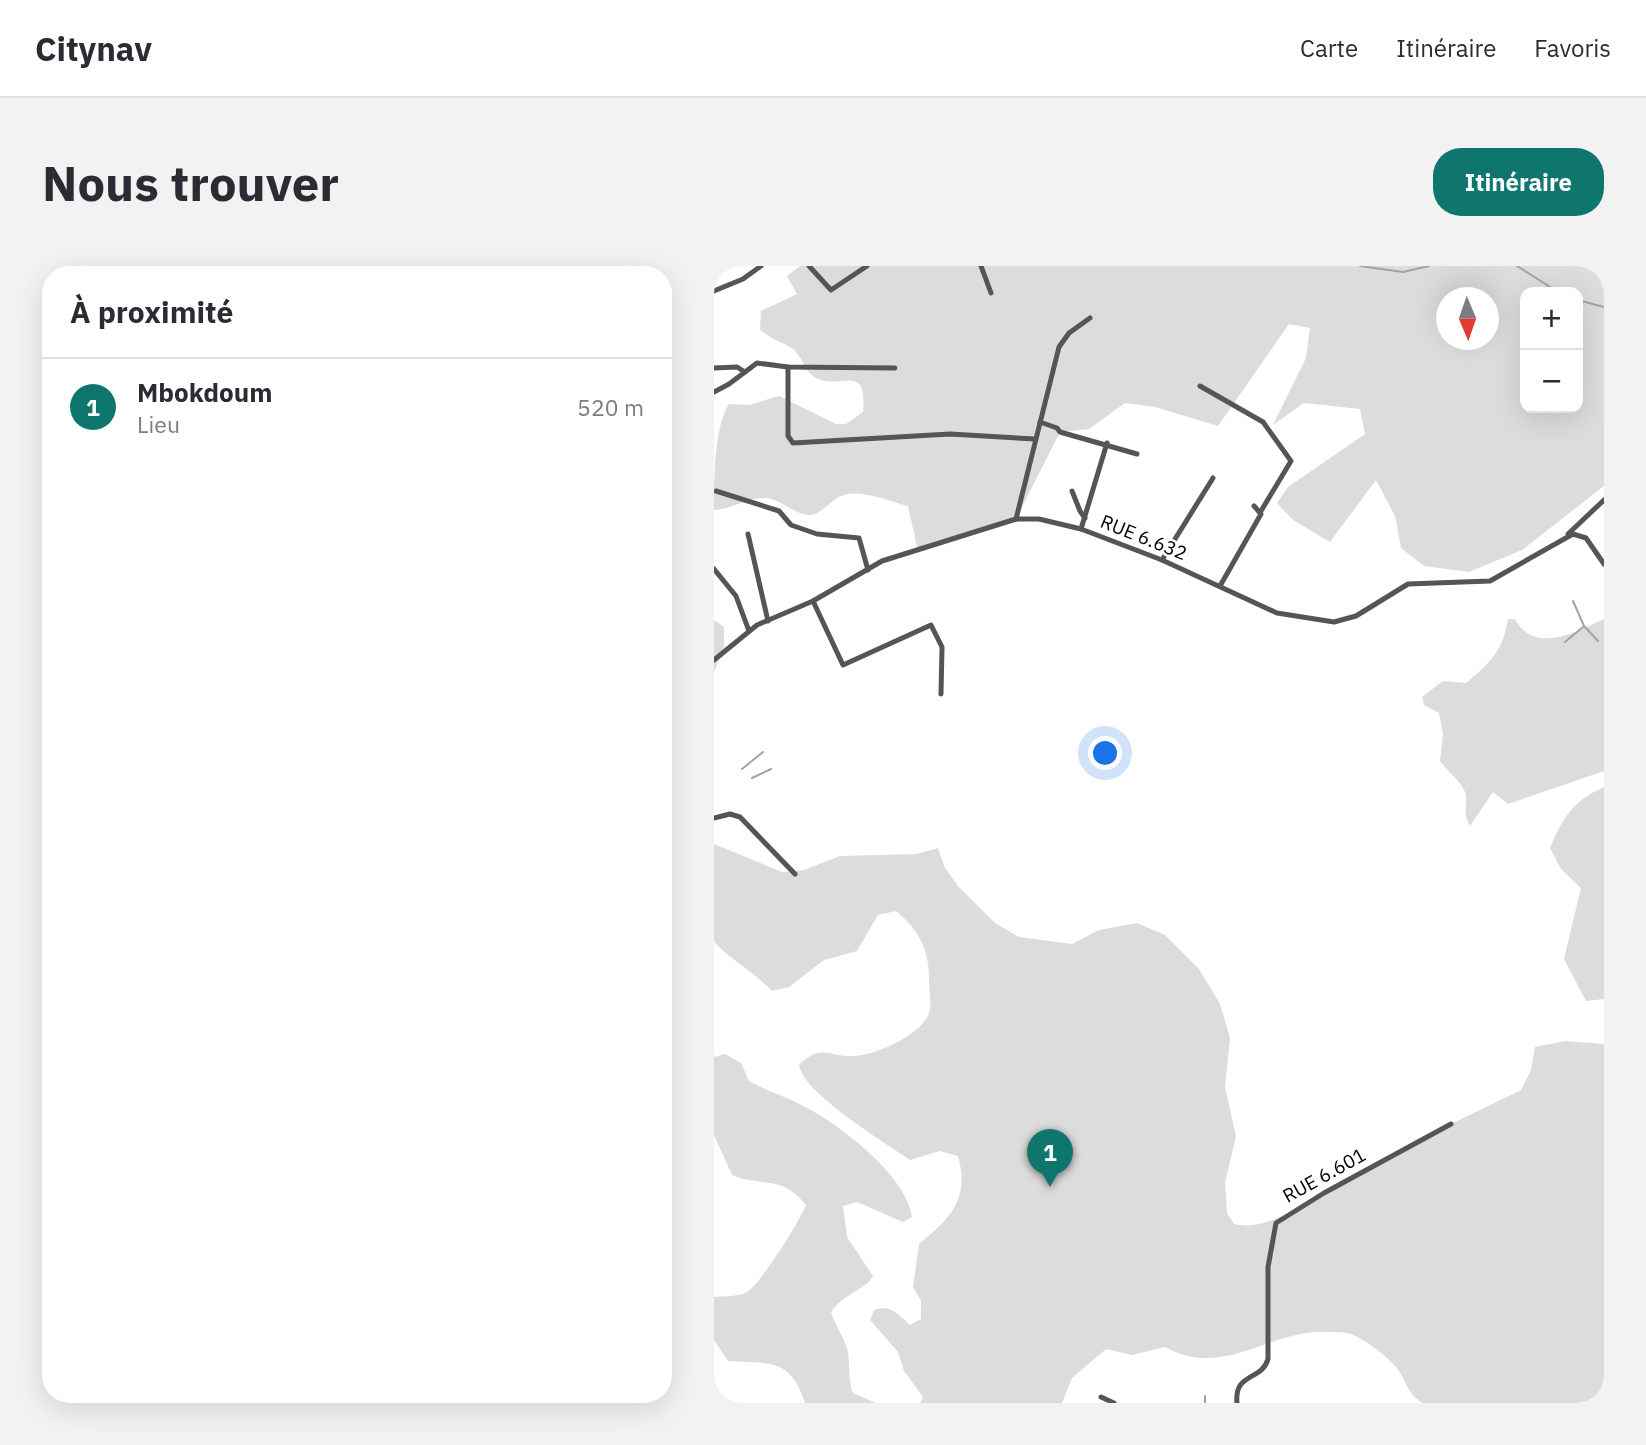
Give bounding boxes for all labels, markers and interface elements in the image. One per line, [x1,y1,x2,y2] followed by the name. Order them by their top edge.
[35,27,152,70] text: Citynav
[1300,32,1358,64] text: Carte
[1396,32,1496,64] text: Itinéraire
[1534,32,1611,64] text: Favoris
[1433,148,1604,216] button: Itinéraire
[42,151,339,214] text: Nous trouver
[1436,287,1499,350] north arrow
[1520,287,1583,413] map controls
[1520,287,1583,350] button: +
[70,292,233,331] text: À proximité
[1520,350,1583,413] button: −
[137,375,272,409] text: Mbokdoum
[86,392,100,422] text: 1
[577,392,644,422] text: 520 m
[137,409,180,439] text: Lieu
[1097,509,1191,565] street label: RUE 6.632
[1088,736,1122,770] your location
[1027,1129,1073,1187] pin: 1
[1278,1142,1370,1208] street label: RUE 6.601

